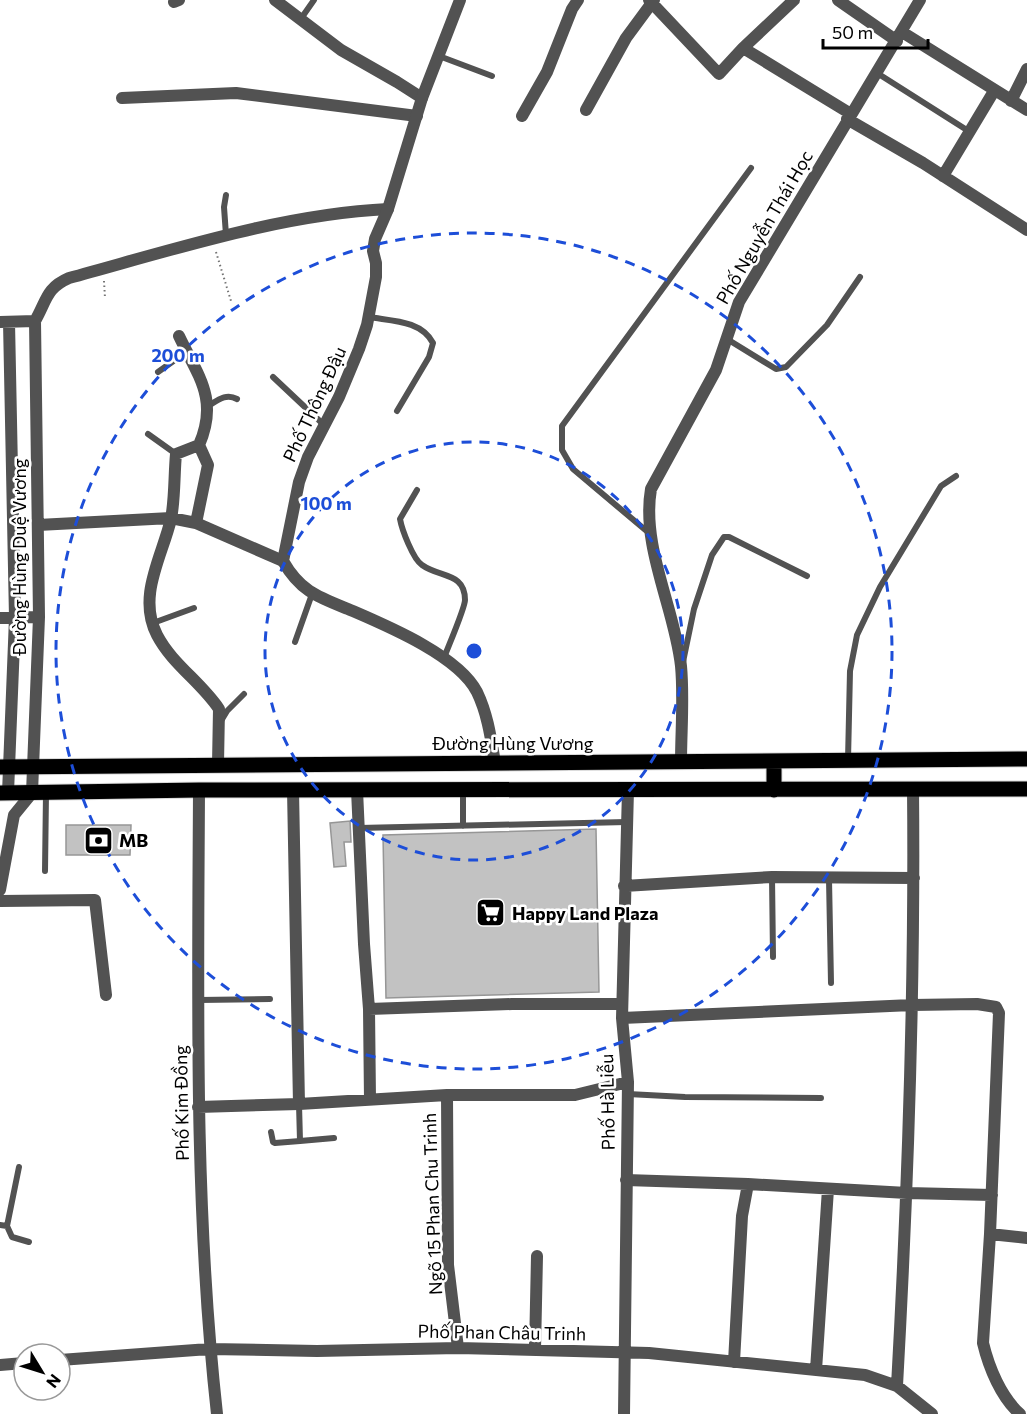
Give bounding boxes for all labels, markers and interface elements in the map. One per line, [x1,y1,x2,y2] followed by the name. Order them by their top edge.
[823,12,928,50] scale bar
[832,21,873,43] text: 50 m
[711,146,817,308] street label: Phố Nguyễn Thái Học
[278,343,350,465] street label: Phố Thông Đậu
[151,344,205,366] text: 200 m
[8,458,30,657] street label: Đường Hùng Duệ Vương
[300,492,352,514] text: 100 m
[464,641,484,661] centre of rings
[432,732,594,754] street label: Đường Hùng Vương
[82,824,114,856] bank icon: MB
[119,829,148,851] place label: MB
[475,897,507,929] supermarket icon: Happy Land Plaza
[512,902,658,924] place label: Happy Land Plaza
[169,1045,193,1161] street label: Phố Kim Đồng
[595,1054,619,1150] street label: Phố Hà Liễu
[418,1113,446,1295] street label: Ngõ 15 Phan Chu Trinh
[418,1320,586,1344] street label: Phố Phan Châu Trinh
[12,1342,72,1402] north arrow
[43,1371,65,1392] text: N

